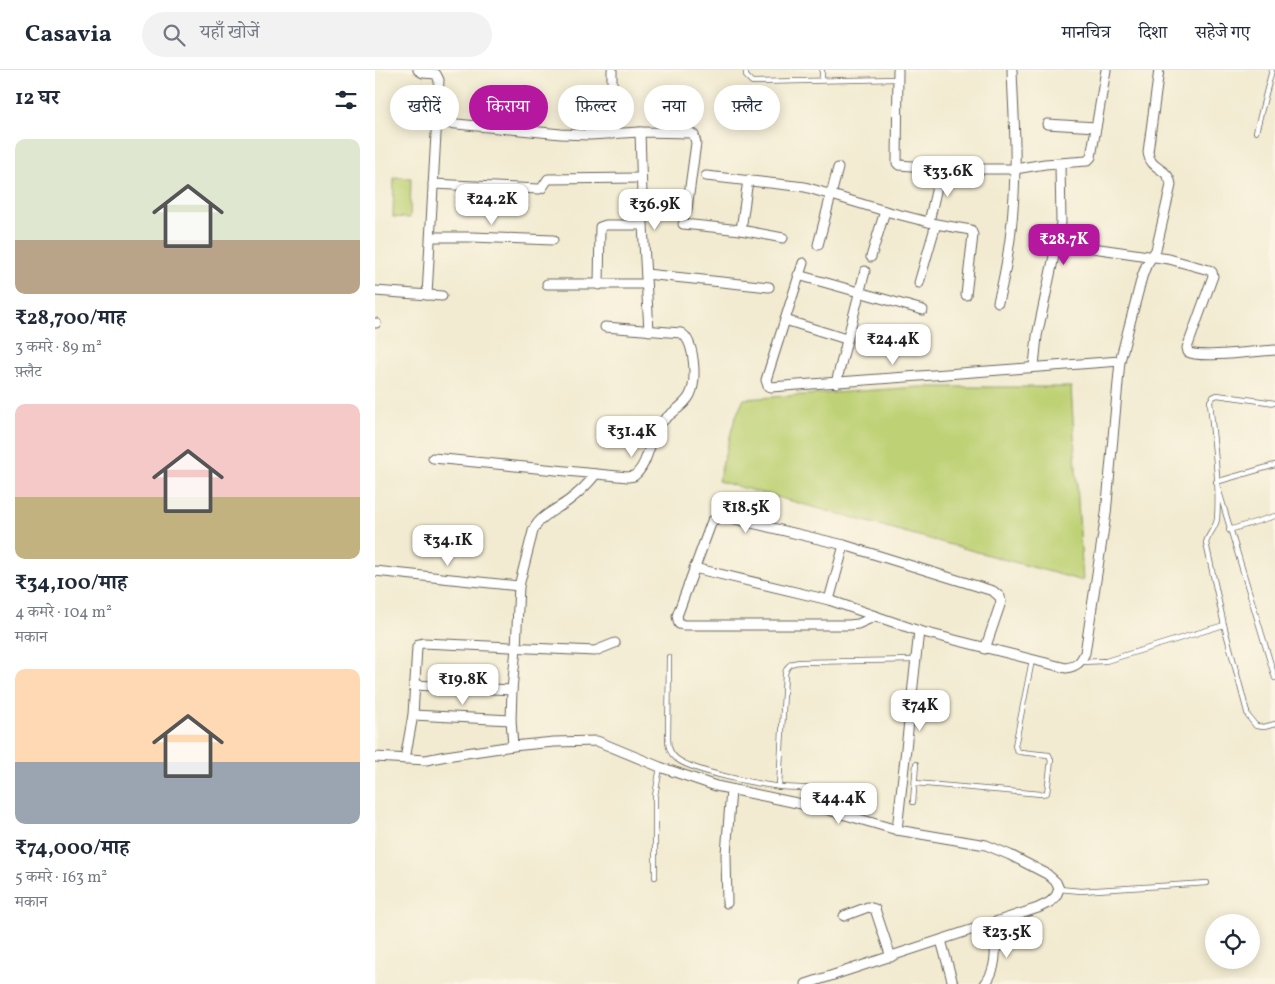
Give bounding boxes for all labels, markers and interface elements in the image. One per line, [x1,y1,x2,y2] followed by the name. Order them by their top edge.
[142,12,492,57] search box
[25,18,112,52] text: Casavia
[200,20,259,46] text: यहाँ खोजें
[160,21,188,49] icon: search
[1062,21,1111,46] text: मानचित्र
[1139,21,1167,46] text: दिशा
[1195,21,1250,46] text: सहेजे गए
[15,84,59,113] text: 12 घर
[390,85,459,130] chip: खरीदें
[469,85,548,130] chip: किराया
[558,85,634,130] chip: फ़िल्टर
[644,85,704,130] chip: नया
[714,85,780,130] chip: फ़्लैट
[332,86,360,114] icon: filters
[907,156,989,198] pin: ₹33.6K
[923,161,973,183] text: ₹33.6K
[143,171,233,261] icon: home
[451,184,533,226] pin: ₹24.2K
[466,189,518,211] text: ₹24.2K
[614,189,696,231] pin: ₹36.9K
[630,194,680,216] text: ₹36.9K
[1023,224,1105,266] pin: ₹28.7K
[1040,229,1088,251] text: ₹28.7K
[15,304,126,333] text: ₹28,700/माह
[852,324,934,366] pin: ₹24.4K
[867,329,919,351] text: ₹24.4K
[15,337,102,359] text: 3 कमरे · 89 m²
[15,362,42,384] text: फ़्लैट
[591,416,673,458] pin: ₹31.4K
[607,421,657,443] text: ₹31.4K
[143,436,233,526] icon: home
[705,492,787,534] pin: ₹18.5K
[722,497,770,519] text: ₹18.5K
[407,524,489,567] pin: ₹34.1K
[423,530,473,552] text: ₹34.1K
[15,569,127,598] text: ₹34,100/माह
[15,602,112,624] text: 4 कमरे · 104 m²
[15,627,47,649] text: मकान
[422,664,504,706] pin: ₹19.8K
[439,669,488,691] text: ₹19.8K
[890,690,950,732] pin: ₹74K
[902,695,938,717] text: ₹74K
[143,701,233,791] icon: home
[798,782,880,825] pin: ₹44.4K
[812,788,866,810] text: ₹44.4K
[15,834,130,863] text: ₹74,000/माह
[15,867,107,889] text: 5 कमरे · 163 m²
[15,892,47,914] text: मकान
[1205,914,1260,969] map controls
[1205,914,1260,969] button: locate
[966,916,1048,959] pin: ₹23.5K
[983,922,1031,944] text: ₹23.5K

